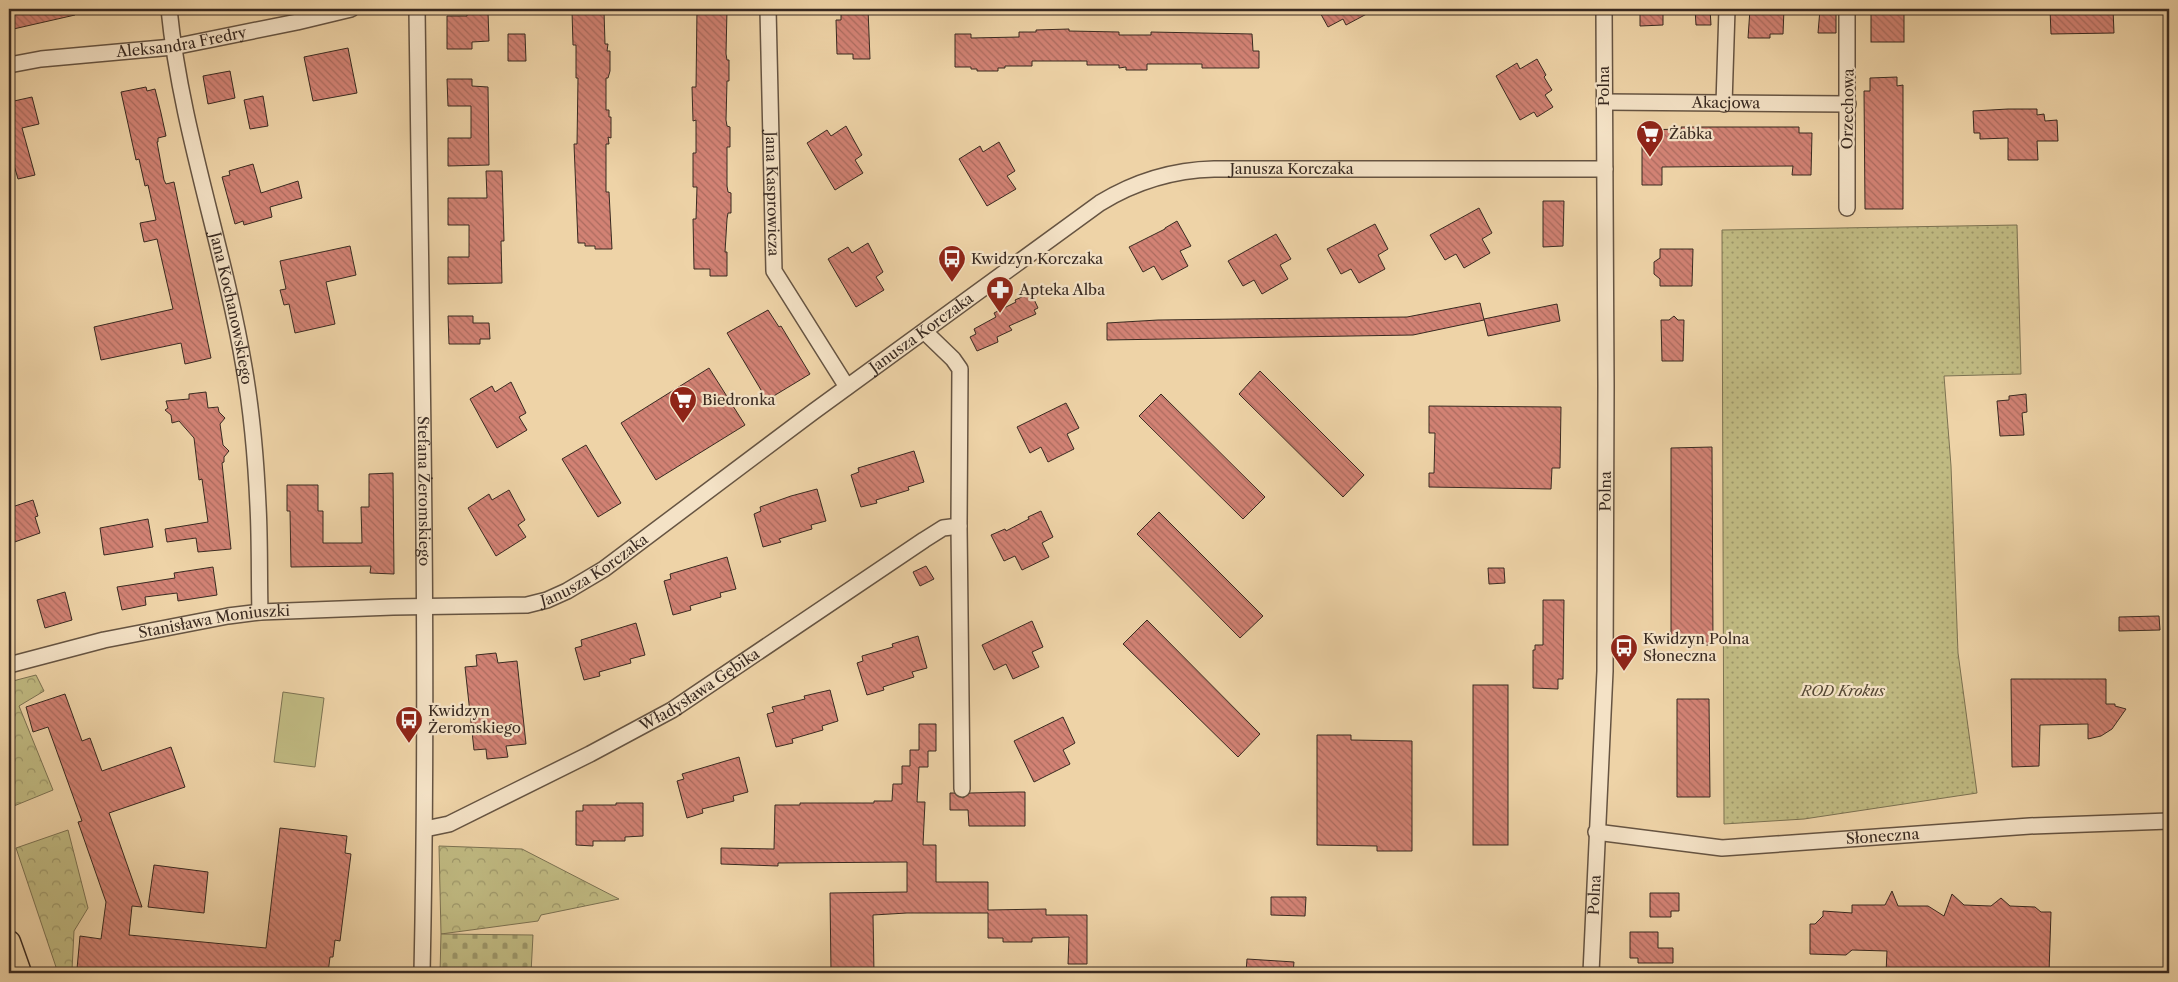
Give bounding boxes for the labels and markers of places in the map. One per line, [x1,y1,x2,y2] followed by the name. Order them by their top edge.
[1635,119,1665,158] supermarket icon: Żabka
[1669,124,1712,143] place label: Żabka
[937,244,967,283] bus stop icon: Kwidzyn Korczaka
[971,249,1103,268] place label: Kwidzyn Korczaka
[985,275,1015,314] pharmacy icon: Apteka Alba
[1018,280,1105,299] place label: Apteka Alba
[668,385,698,424] supermarket icon: Biedronka
[702,390,776,409] place label: Biedronka
[1643,629,1749,665] place label: Kwidzyn Polna Słoneczna
[1609,633,1639,672] bus stop icon: Kwidzyn Polna Słoneczna
[428,701,521,737] place label: Kwidzyn Żeromskiego
[394,705,424,744] bus stop icon: Kwidzyn Żeromskiego

